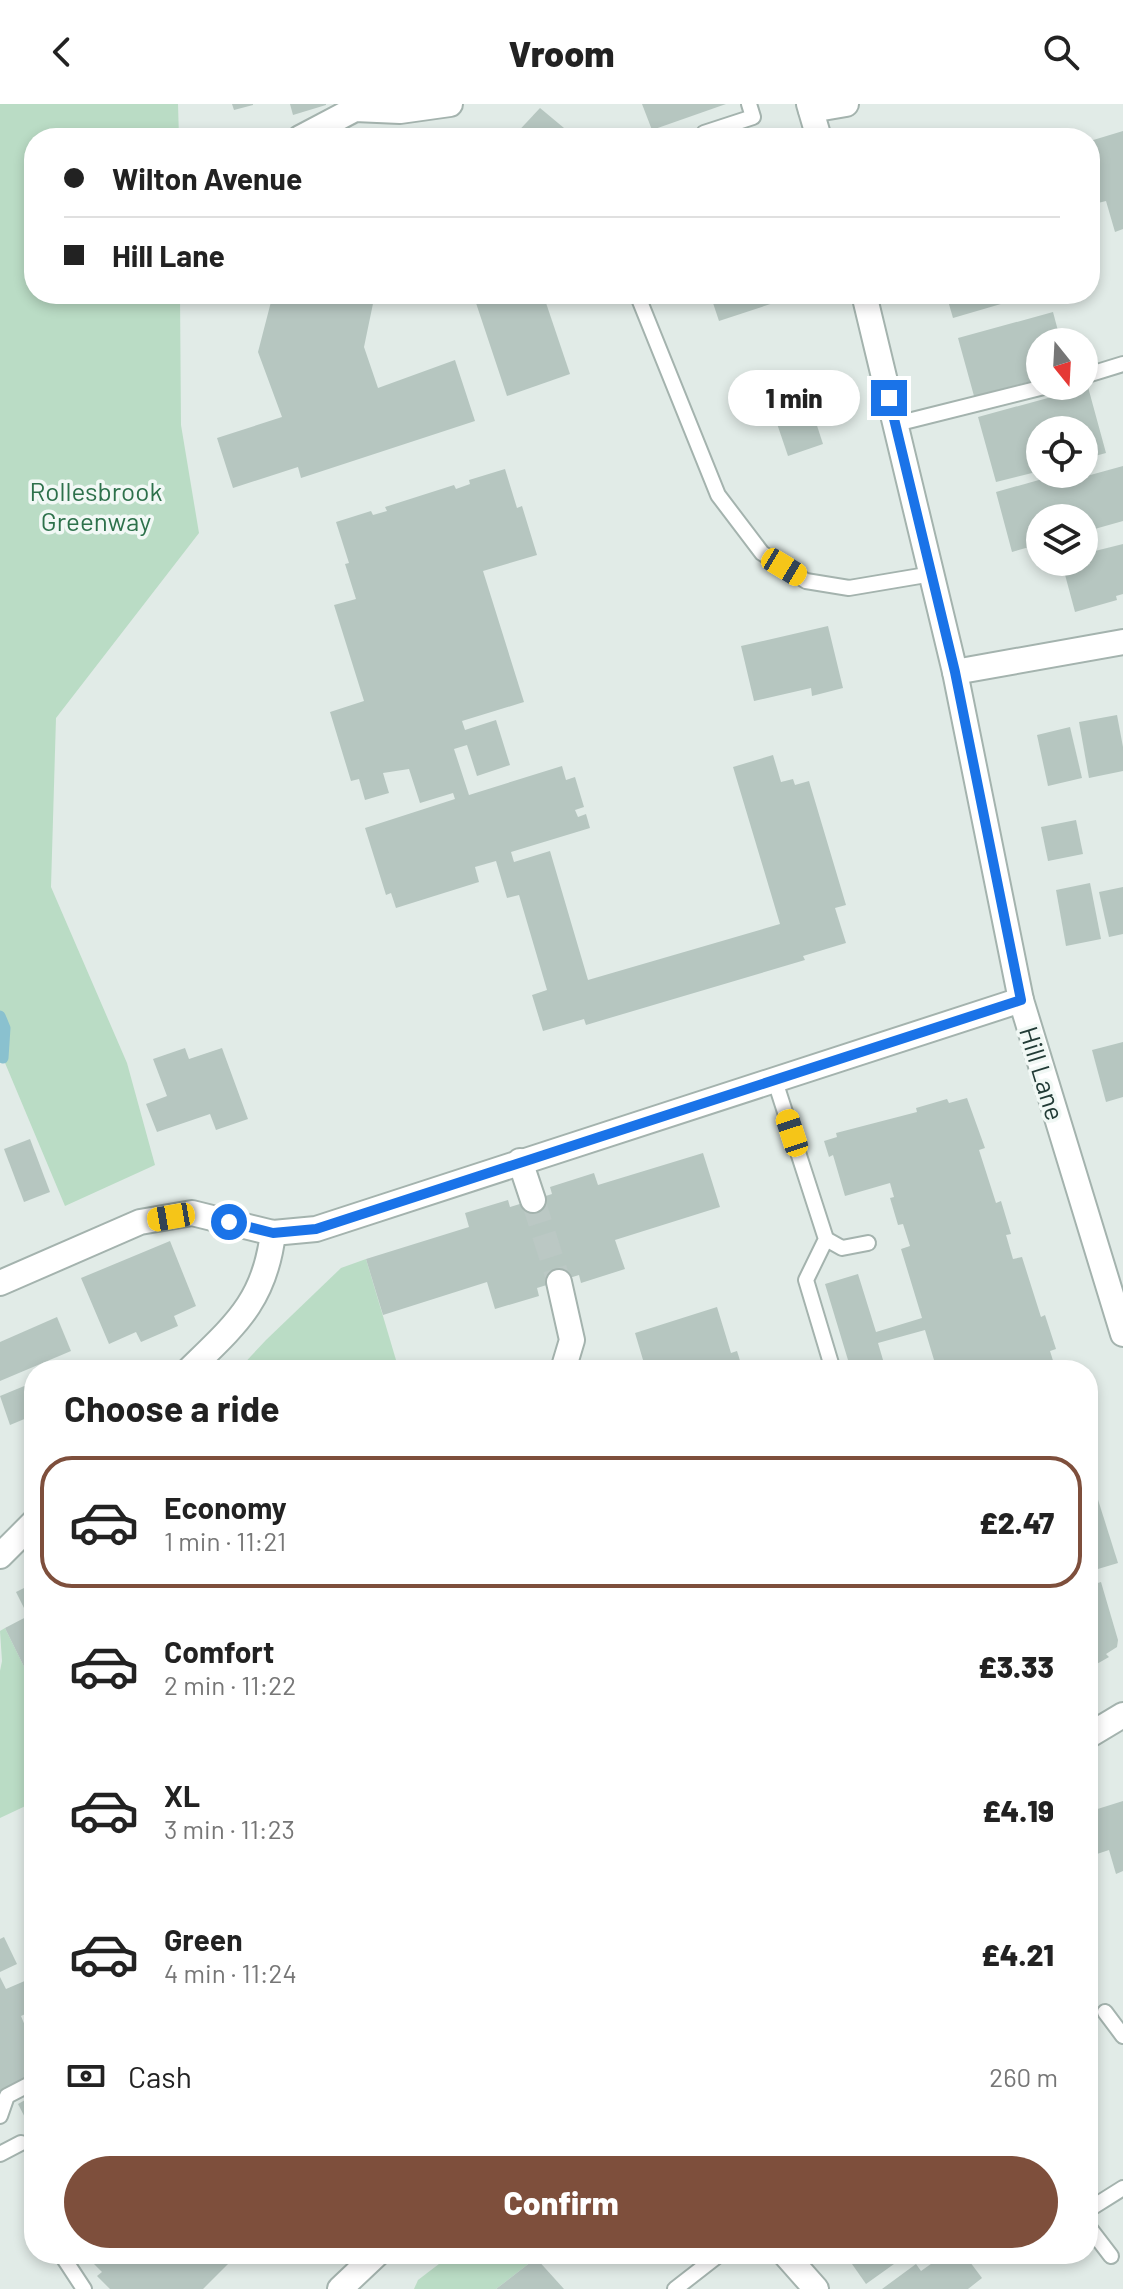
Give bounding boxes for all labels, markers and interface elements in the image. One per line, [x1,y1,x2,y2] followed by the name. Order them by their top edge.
[40,30,84,74] icon: back
[1039,30,1083,74] icon: search
[508,31,615,74] text: Vroom
[112,160,302,196] text: Wilton Avenue
[112,237,225,273] text: Hill Lane
[1026,328,1098,400] north arrow
[1026,328,1098,576] map controls
[729,370,861,426] callout: 1 min
[871,380,907,416] route end
[765,382,823,413] text: 1 min
[1026,416,1098,488] button: locate
[30,475,163,536] park label: Rollesbrook Greenway
[1026,504,1098,576] button: layers
[757,544,811,590] car
[1014,1022,1072,1124] street label: Hill Lane
[773,1106,811,1160] car
[145,1201,197,1233] car
[211,1204,247,1240] route start
[64,1386,280,1429] text: Choose a ride
[68,1486,140,1558] icon: car
[164,1489,287,1525] text: Economy
[979,1504,1054,1540] text: £2.47
[164,1525,286,1556] text: 1 min · 11:21
[68,1630,140,1702] icon: car
[164,1633,274,1669] text: Comfort
[978,1648,1054,1684] text: £3.33
[164,1669,296,1700] text: 2 min · 11:22
[68,1774,140,1846] icon: car
[164,1777,200,1813] text: XL
[982,1792,1054,1828] text: £4.19
[164,1813,295,1844] text: 3 min · 11:23
[68,1918,140,1990] icon: car
[164,1921,243,1957] text: Green
[981,1936,1054,1972] text: £4.21
[164,1957,297,1988] text: 4 min · 11:24
[64,2054,108,2098] icon: cash
[128,2058,192,2094] text: Cash
[989,2061,1058,2092] text: 260 m
[64,2156,1058,2248] button: Confirm

